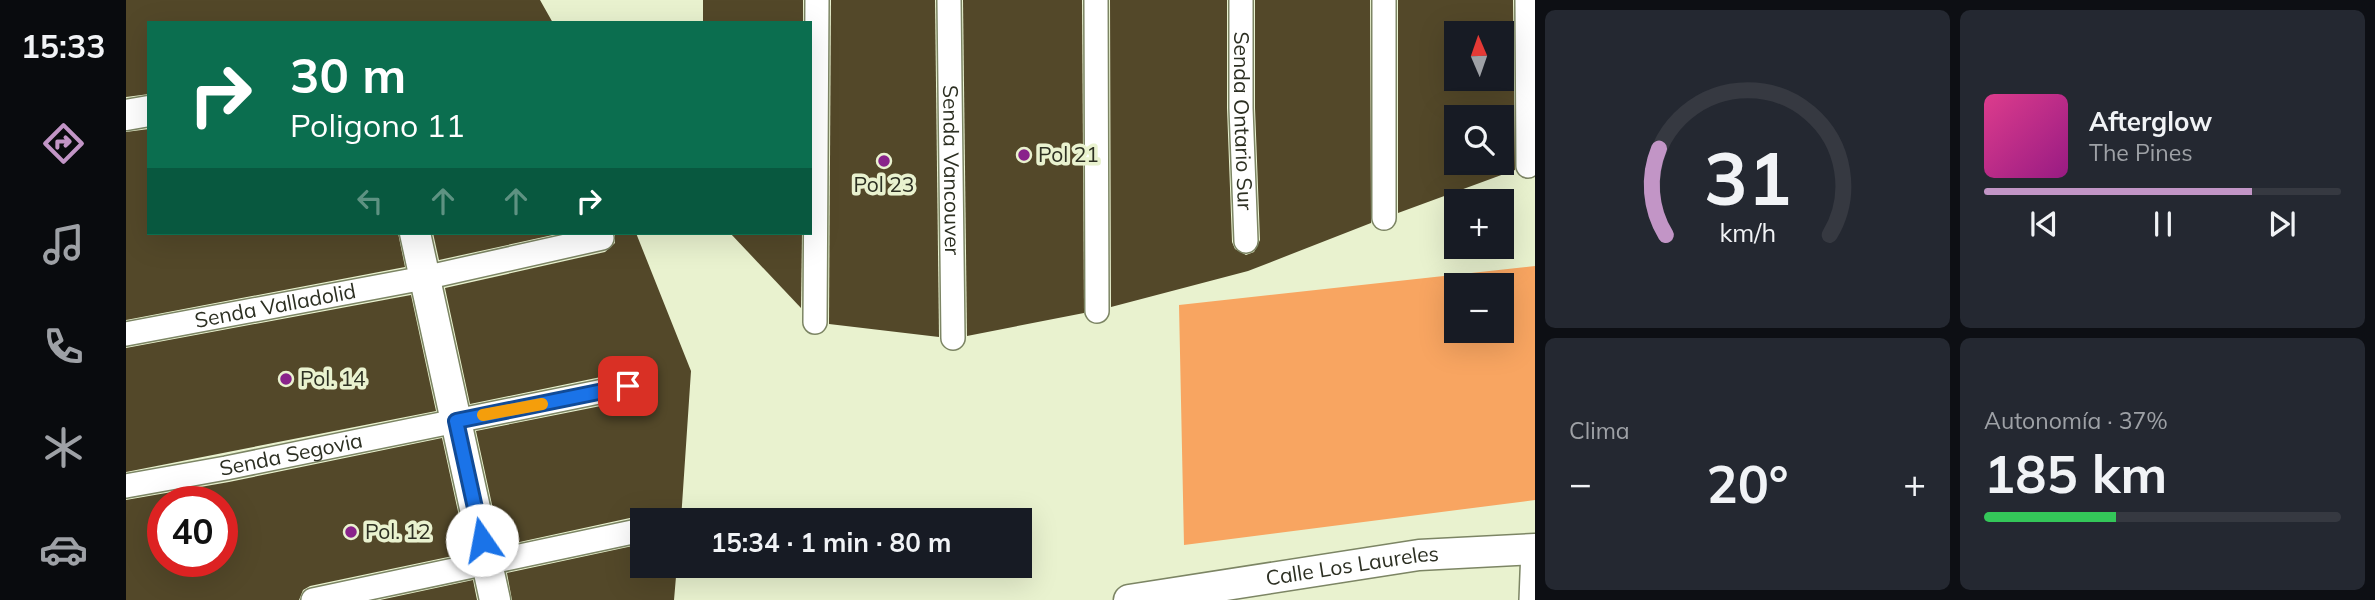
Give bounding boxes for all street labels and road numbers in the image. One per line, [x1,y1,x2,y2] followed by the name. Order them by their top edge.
[1229,32,1259,211] street label: Senda Ontario Sur
[938,85,966,256] street label: Senda Vancouver
[192,277,358,333] street label: Senda Valladolid
[217,426,365,481] street label: Senda Segovia
[1264,540,1440,591] street label: Calle Los Laureles

